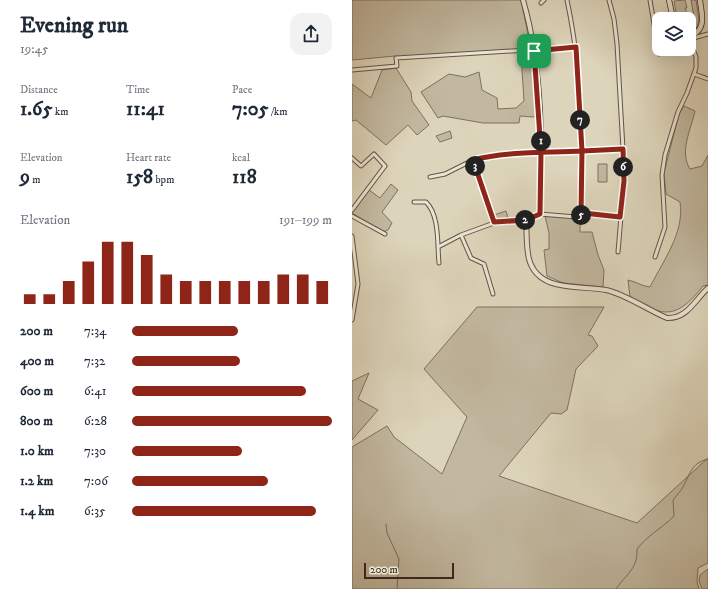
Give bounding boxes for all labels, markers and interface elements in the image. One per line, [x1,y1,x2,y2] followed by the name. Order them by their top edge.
[20,12,128,39] text: Evening run
[652,12,696,56] map controls
[652,12,696,56] button: layers
[290,13,332,55] button: share
[517,34,551,68] pin
[523,40,545,62] icon: arrive
[20,41,48,57] text: 19:45
[20,83,58,97] text: Distance
[126,83,150,97] text: Time
[232,83,252,97] text: Pace
[20,97,52,122] text: 1.65
[126,97,165,122] text: 11:41
[232,97,268,122] text: 7:05
[52,105,69,119] text: km
[268,105,288,119] text: /km
[570,110,590,130] pin: 7
[577,113,583,127] text: 7
[531,131,551,151] pin: 1
[539,134,543,148] text: 1
[20,151,63,165] text: Elevation
[126,151,171,165] text: Heart rate
[232,151,250,165] text: kcal
[465,156,485,176] pin: 3
[613,157,633,177] pin: 6
[473,159,477,173] text: 3
[620,160,626,174] text: 6
[20,165,30,190] text: 9
[126,165,153,190] text: 158
[232,165,257,190] text: 118
[30,173,41,187] text: m
[153,173,174,187] text: bpm
[571,205,591,225] pin: 5
[578,208,584,222] text: 5
[515,210,535,230] pin: 2
[20,212,70,228] text: Elevation
[279,212,332,228] text: 191–199 m
[522,213,528,227] text: 2
[20,323,53,339] text: 200 m
[84,323,107,339] text: 7:34
[20,353,54,369] text: 400 m
[84,353,105,369] text: 7:32
[20,383,53,399] text: 600 m
[84,383,106,399] text: 6:41
[20,413,53,429] text: 800 m
[84,413,107,429] text: 6:28
[20,443,54,459] text: 1.0 km
[84,443,106,459] text: 7:30
[20,473,53,489] text: 1.2 km
[84,473,108,489] text: 7:06
[20,503,54,519] text: 1.4 km
[84,503,105,519] text: 6:35
[364,561,454,580] scale bar
[370,563,398,577] text: 200 m

